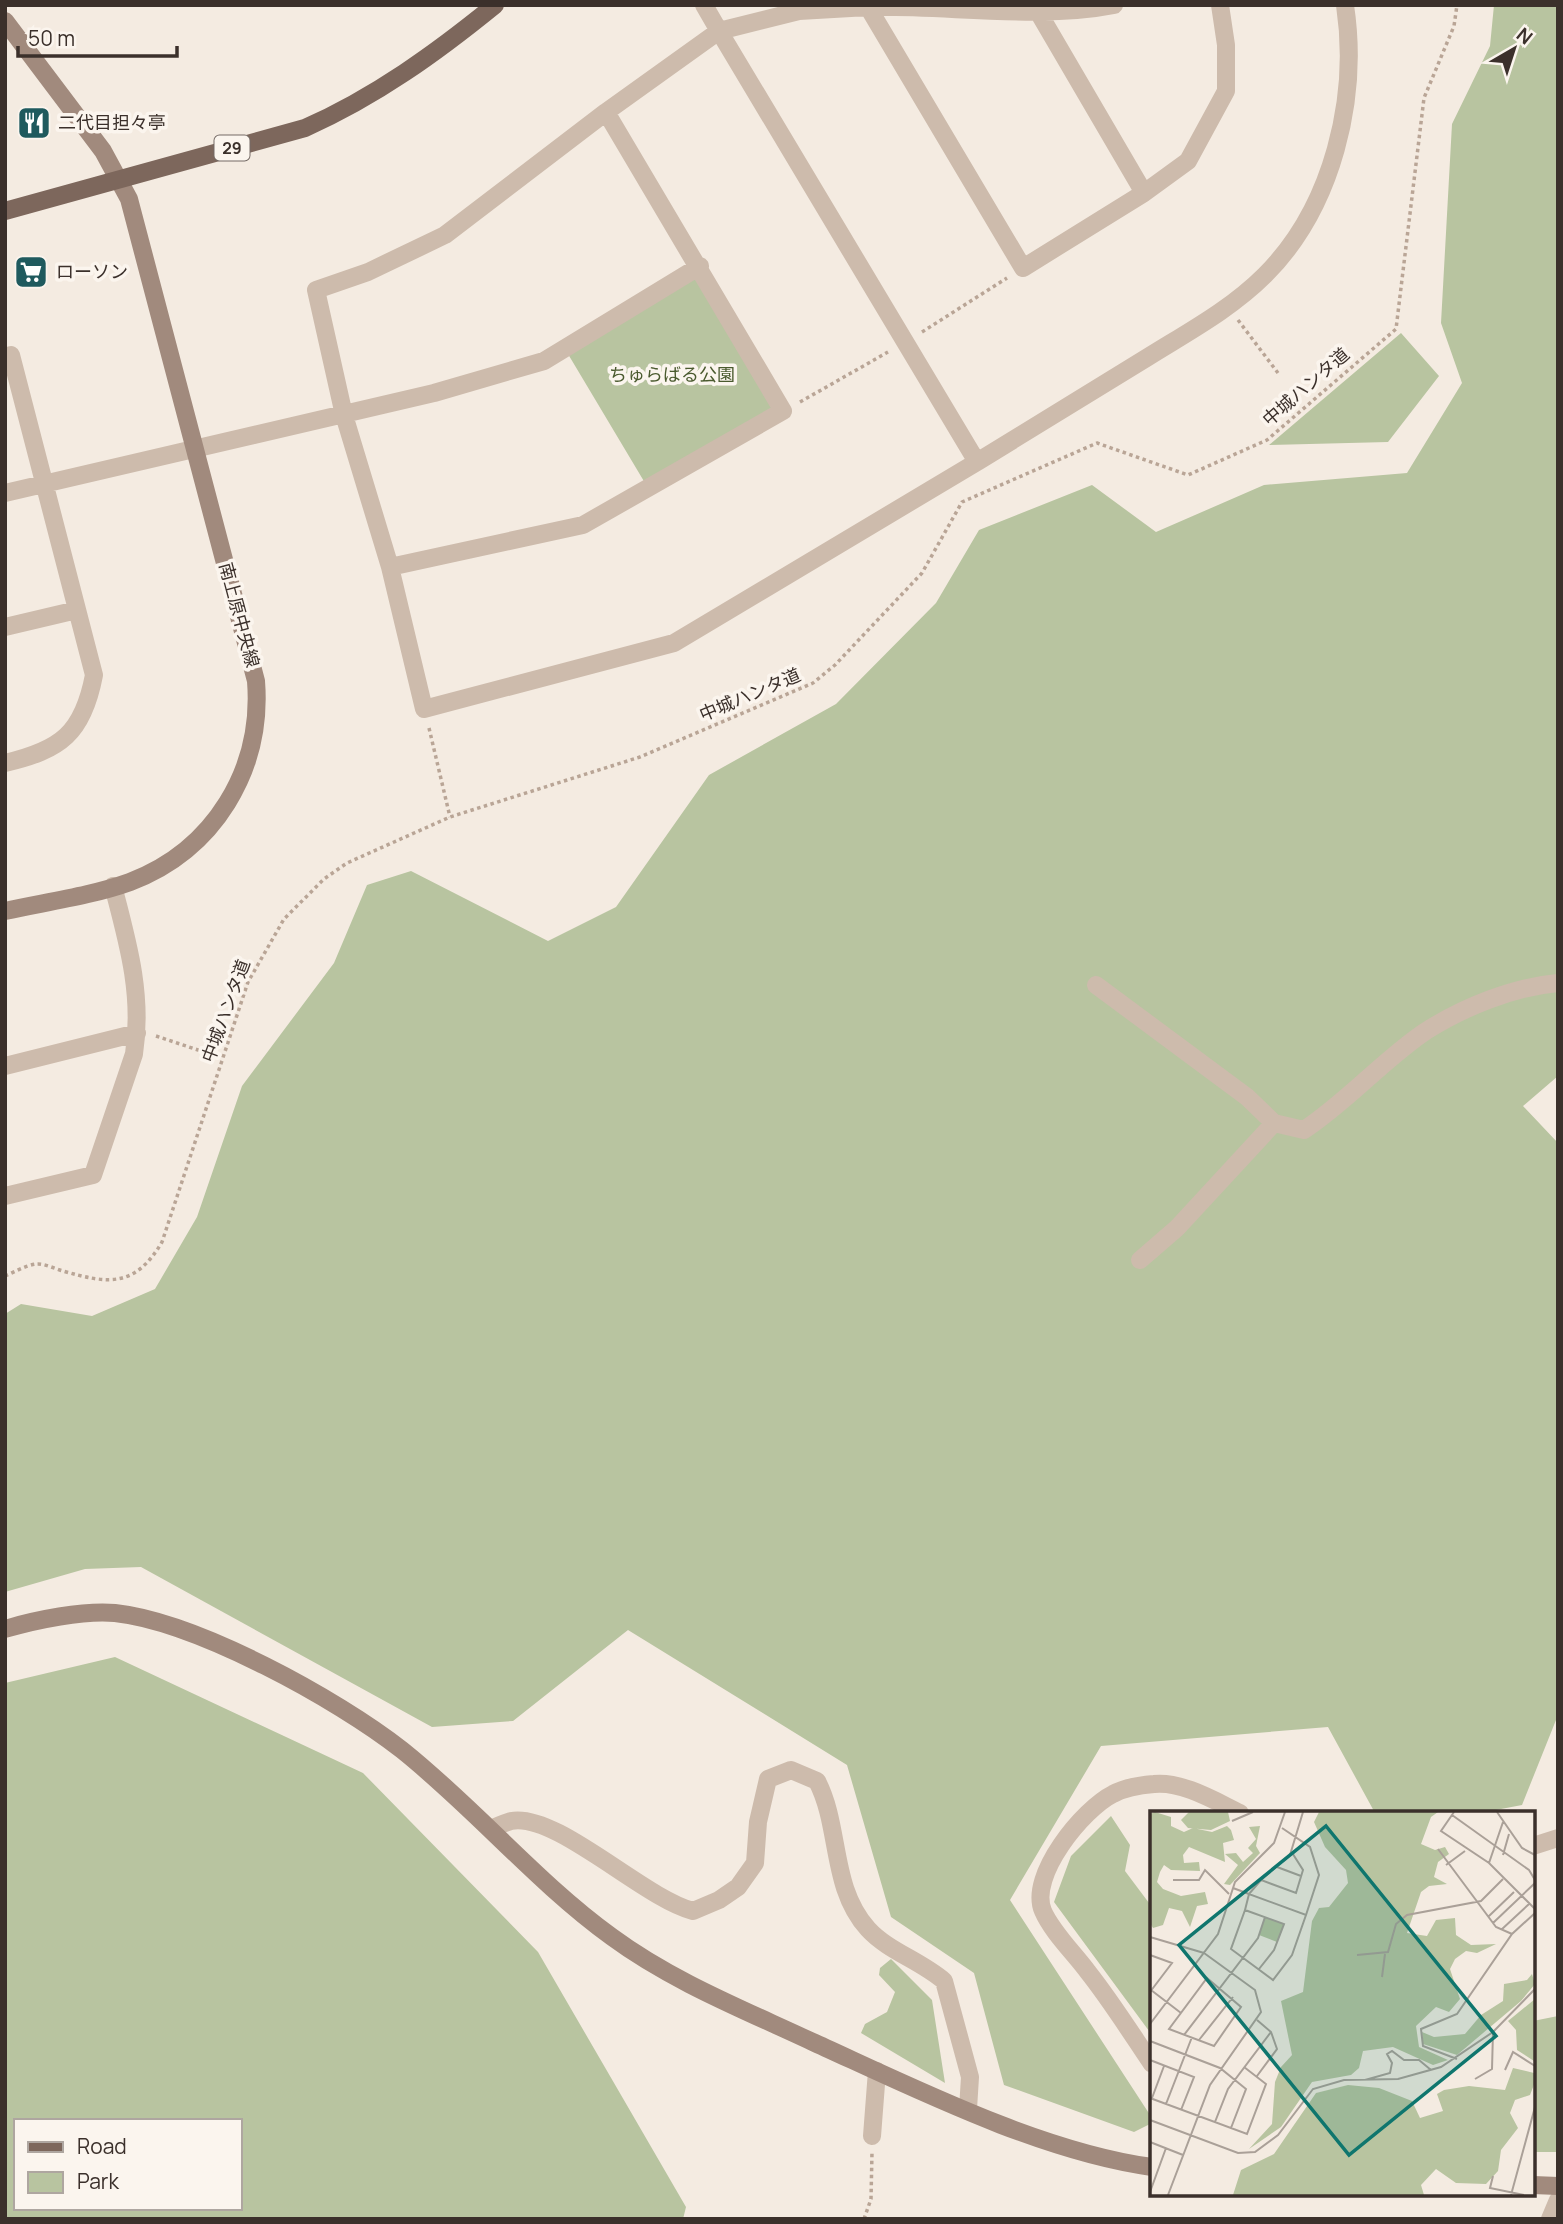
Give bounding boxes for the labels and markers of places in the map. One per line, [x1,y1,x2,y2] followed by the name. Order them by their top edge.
[15,104,53,142] restaurant icon: 二代目担々亭
[58,110,166,134] place label: 二代目担々亭
[12,253,50,291] supermarket icon: ローソン
[56,259,128,283] place label: ローソン

